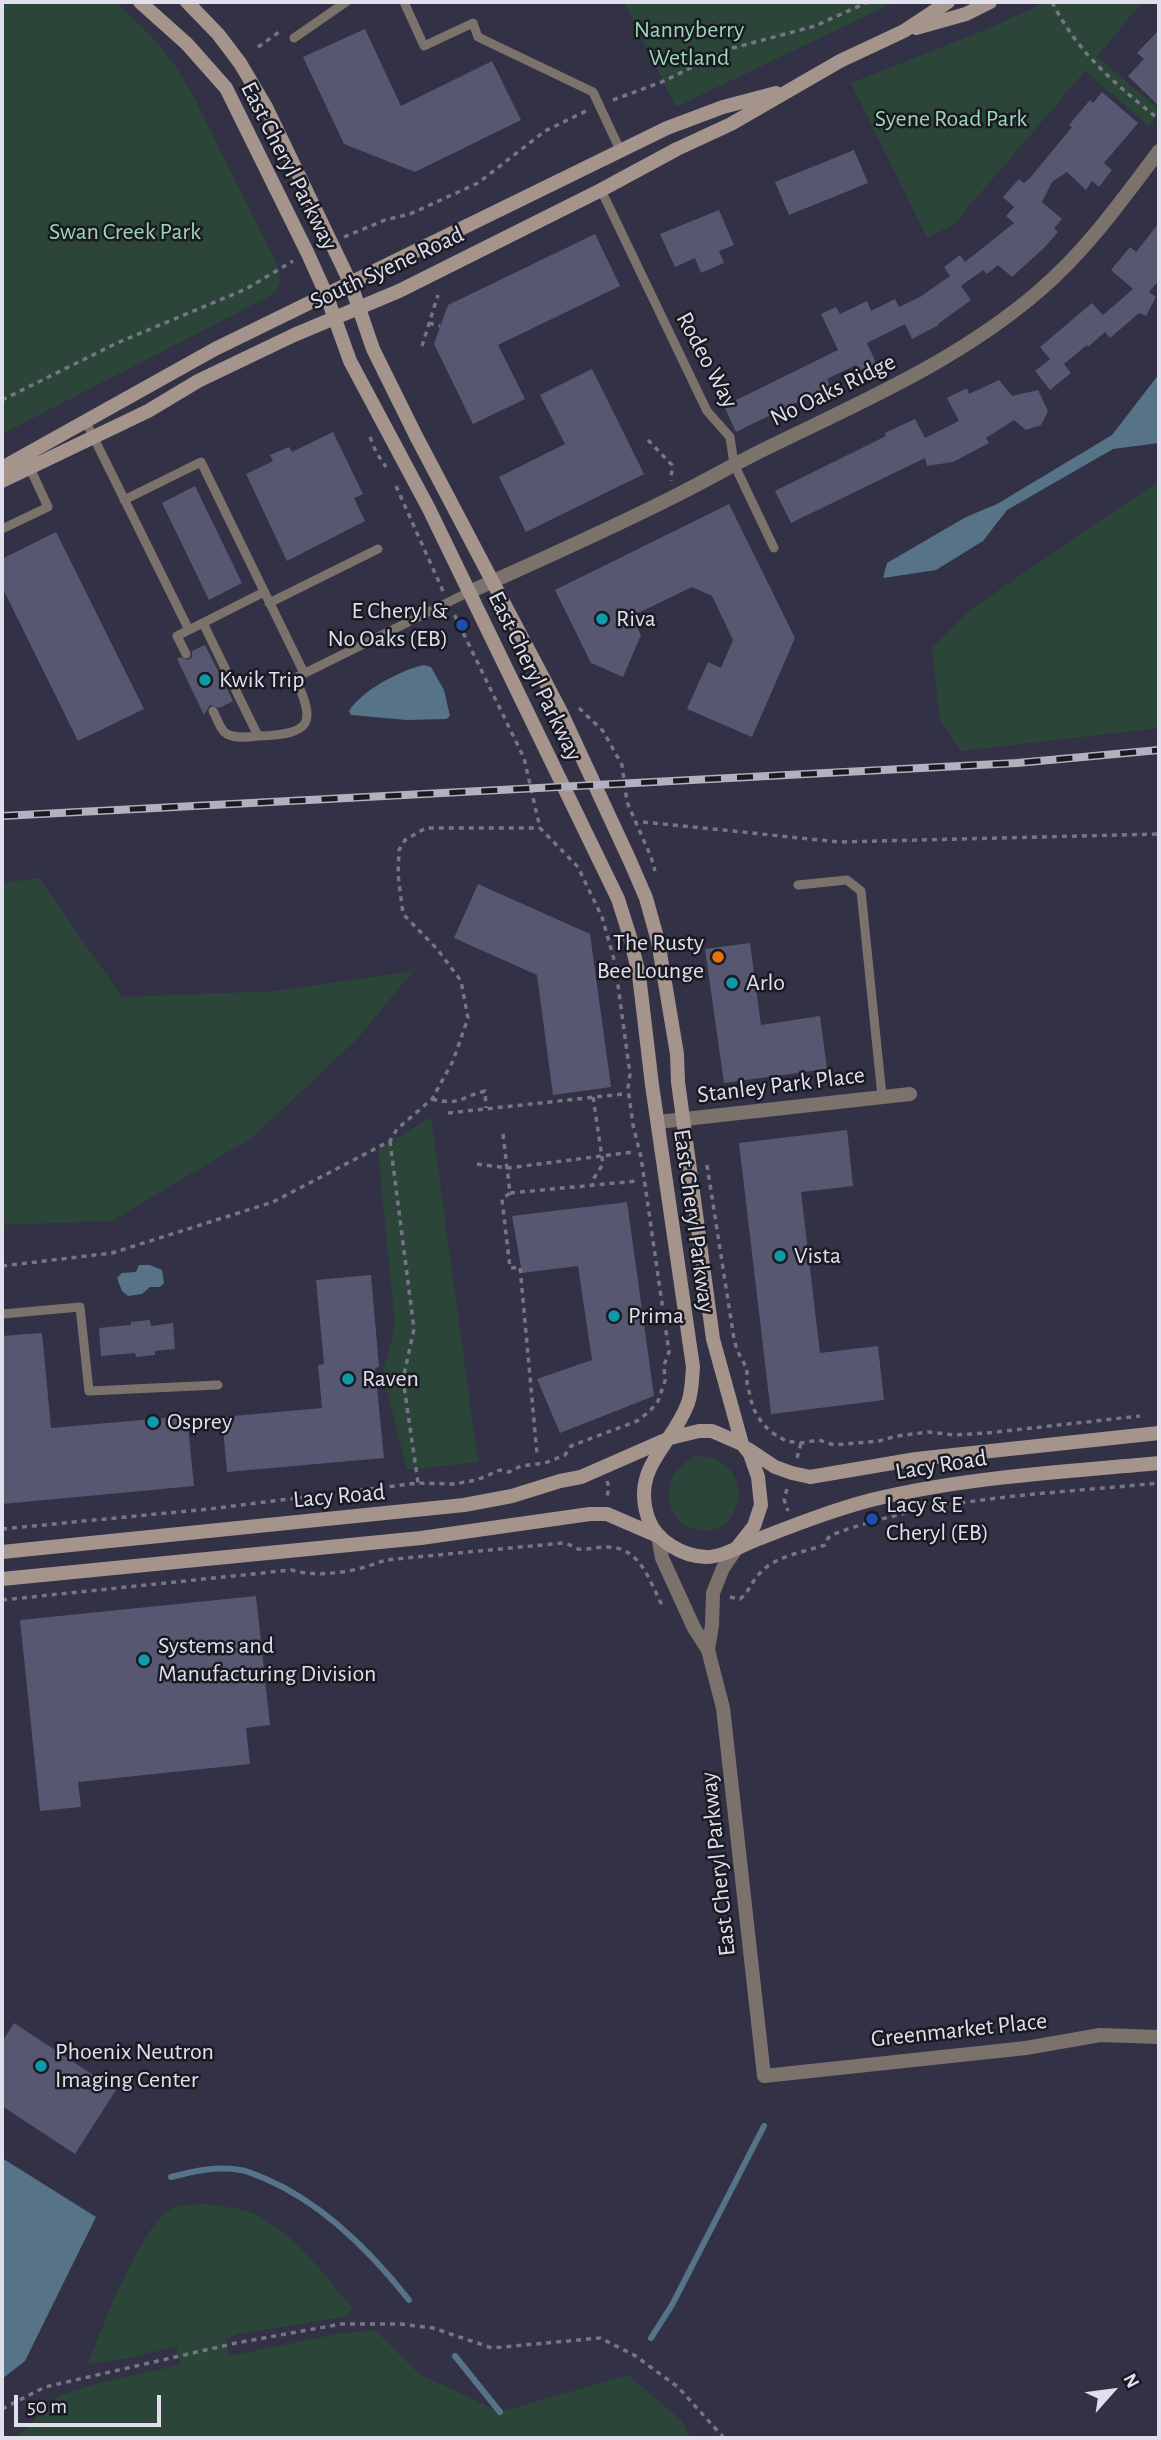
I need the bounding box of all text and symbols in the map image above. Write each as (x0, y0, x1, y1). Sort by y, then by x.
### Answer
park label: Nannyberry Wetland (634, 16, 744, 72)
street label: East Cheryl Parkway (234, 77, 344, 255)
park label: Syene Road Park (875, 105, 1027, 133)
park label: Swan Creek Park (49, 218, 201, 246)
street label: South Syene Road (306, 220, 468, 316)
street label: Rodeo Way (670, 307, 744, 413)
street label: No Oaks Ridge (766, 347, 900, 433)
street label: East Cheryl Parkway (481, 586, 589, 766)
place label: E Cheryl & No Oaks (EB) (328, 597, 448, 653)
place label: Riva (616, 605, 656, 633)
marker: Riva (594, 611, 610, 627)
marker: E Cheryl & No Oaks (EB) (454, 617, 470, 633)
place label: Kwik Trip (219, 666, 304, 694)
marker: Kwik Trip (197, 672, 213, 688)
place label: The Rusty Bee Lounge (597, 929, 704, 985)
marker: The Rusty Bee Lounge (710, 949, 726, 965)
place label: Arlo (746, 969, 785, 997)
marker: Arlo (724, 975, 740, 991)
street label: Stanley Park Place (696, 1060, 866, 1110)
street label: East Cheryl Parkway (667, 1127, 721, 1315)
place label: Vista (794, 1242, 841, 1270)
marker: Vista (772, 1248, 788, 1264)
place label: Prima (628, 1302, 684, 1330)
marker: Prima (606, 1308, 622, 1324)
place label: Raven (362, 1365, 419, 1393)
marker: Raven (340, 1371, 356, 1387)
place label: Osprey (167, 1408, 232, 1436)
marker: Osprey (145, 1414, 161, 1430)
street label: Lacy Road (893, 1444, 989, 1486)
street label: Lacy Road (292, 1478, 386, 1514)
place label: Lacy & E Cheryl (EB) (886, 1491, 989, 1547)
marker: Lacy & E Cheryl (EB) (864, 1511, 880, 1527)
place label: Systems and Manufacturing Division (158, 1632, 376, 1688)
marker: Systems and Manufacturing Division (136, 1652, 152, 1668)
street label: East Cheryl Parkway (694, 1770, 742, 1958)
street label: Greenmarket Place (870, 2006, 1048, 2054)
place label: Phoenix Neutron Imaging Center (55, 2038, 214, 2094)
marker: Phoenix Neutron Imaging Center (33, 2058, 49, 2074)
north arrow (1077, 2356, 1147, 2426)
text: N (1119, 2371, 1142, 2391)
scale bar (18, 2380, 164, 2424)
text: 50 m (27, 2396, 67, 2417)

